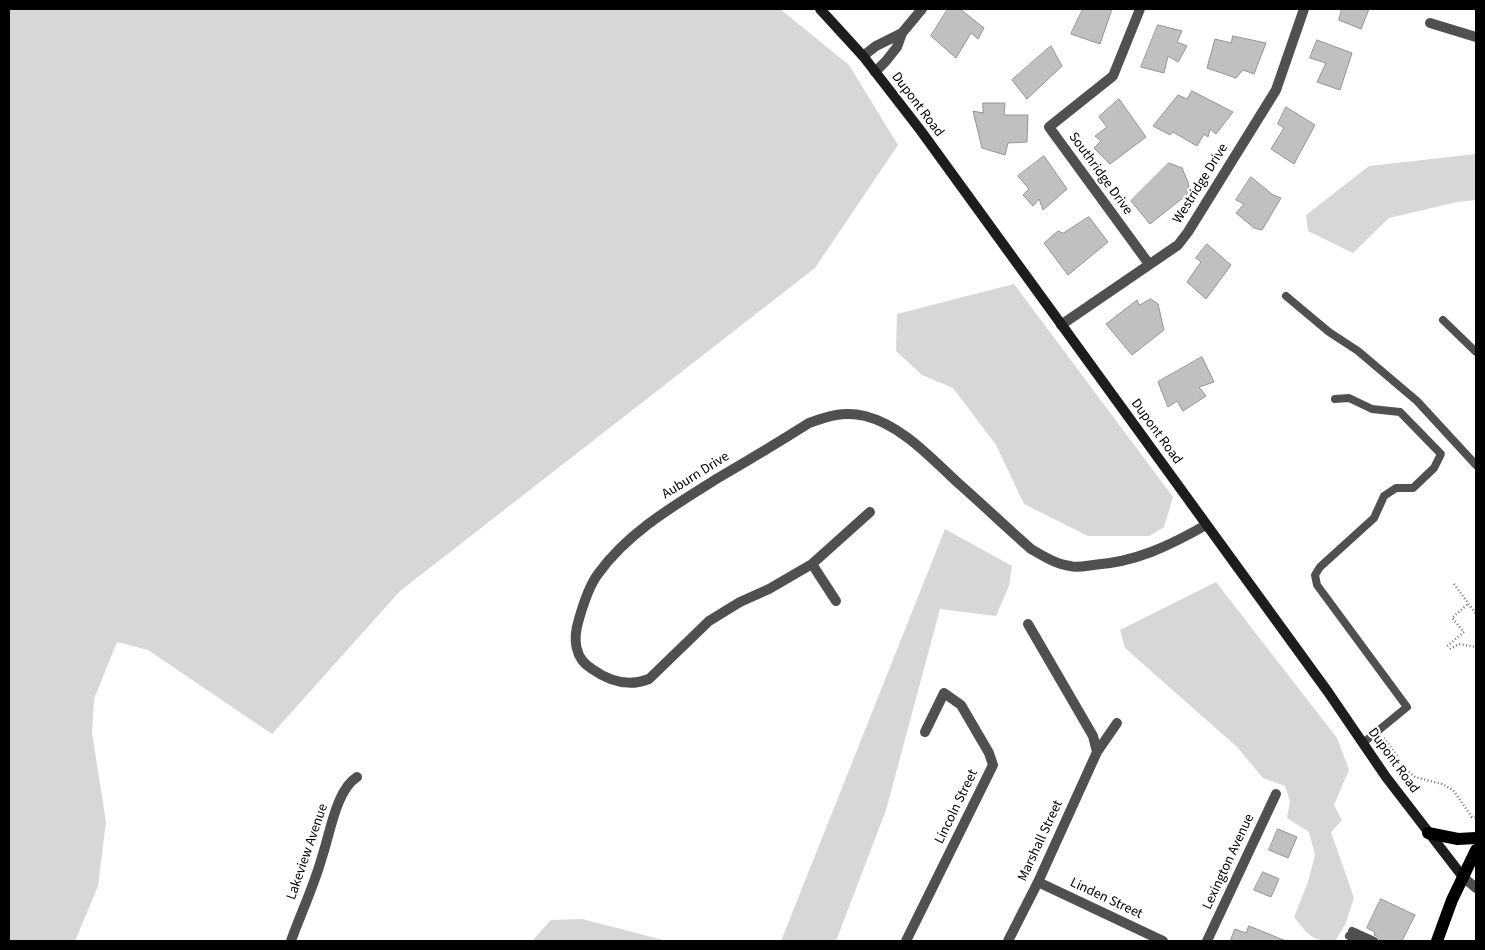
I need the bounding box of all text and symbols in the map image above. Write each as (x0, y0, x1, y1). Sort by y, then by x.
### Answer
street label: Dupont Road (887, 69, 947, 141)
street label: Southridge Drive (1064, 129, 1136, 219)
street label: Westridge Drive (1170, 141, 1232, 227)
street label: Dupont Road (1127, 396, 1185, 468)
street label: Auburn Drive (659, 449, 733, 503)
street label: Dupont Road (1364, 725, 1422, 797)
street label: Lincoln Street (932, 767, 982, 847)
street label: Marshall Street (1015, 798, 1067, 884)
street label: Lakeview Avenue (284, 802, 332, 902)
street label: Lexington Avenue (1199, 811, 1259, 913)
street label: Linden Street (1067, 875, 1145, 923)

